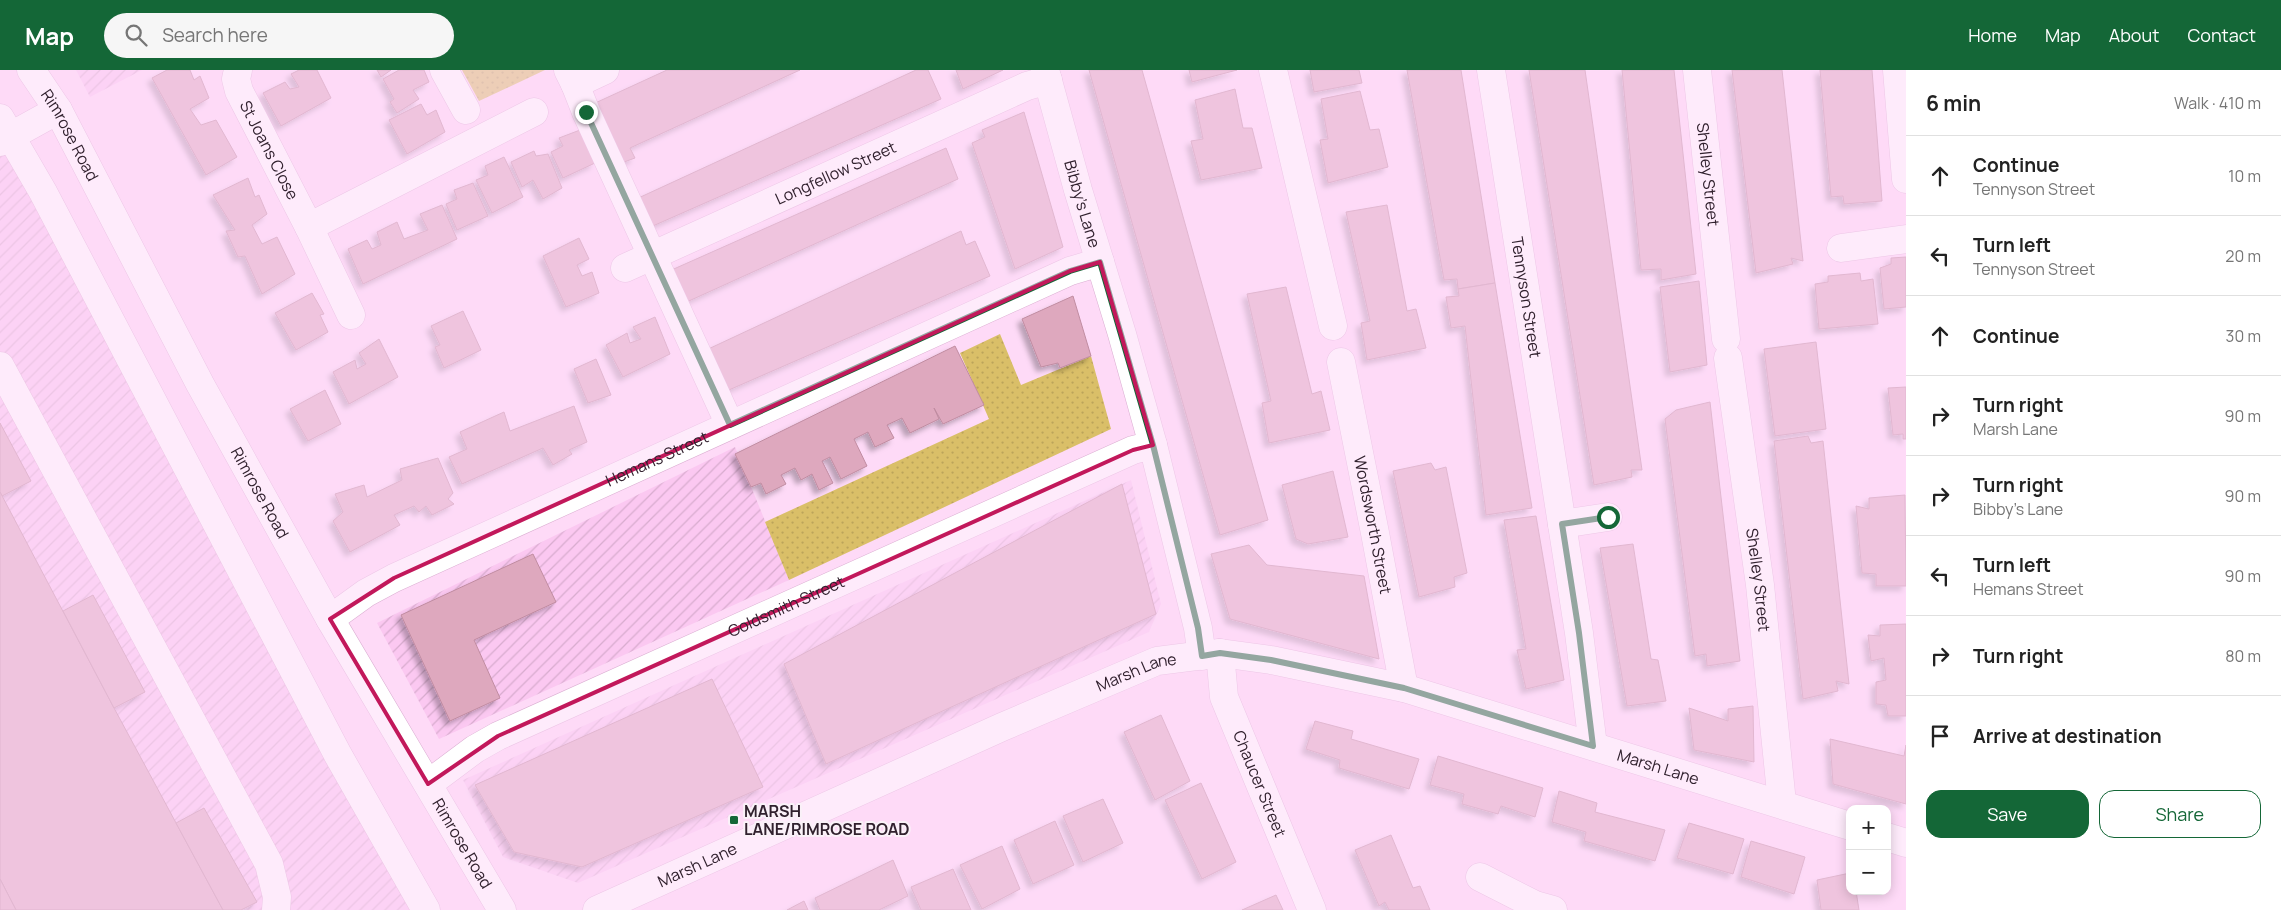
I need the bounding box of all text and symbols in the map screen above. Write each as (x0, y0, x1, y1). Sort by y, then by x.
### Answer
search box (104, 13, 454, 58)
text: Map (25, 19, 74, 52)
icon: search (122, 21, 150, 49)
text: Search here (162, 22, 268, 48)
text: Home (1968, 23, 2017, 47)
text: Map (2045, 23, 2081, 47)
text: About (2109, 23, 2159, 47)
text: Contact (2187, 23, 2256, 47)
street label: Rimrose Road (36, 85, 104, 185)
text: 6 min (1926, 89, 1981, 117)
text: Walk · 410 m (2174, 92, 2261, 114)
street label: St Joans Close (235, 97, 304, 203)
route end (575, 101, 598, 124)
street label: Shelley Street (1692, 121, 1725, 227)
street label: Longfellow Street (771, 136, 899, 210)
text: Continue (1973, 152, 2059, 178)
street label: Bibby's Lane (1059, 158, 1106, 250)
icon: ahead (1926, 162, 1954, 190)
text: 10 m (2228, 165, 2261, 187)
text: Tennyson Street (1973, 178, 2095, 200)
text: Turn left (1973, 232, 2051, 258)
street label: Tennyson Street (1506, 235, 1547, 359)
icon: left (1926, 242, 1954, 270)
text: 20 m (2225, 245, 2261, 267)
text: Tennyson Street (1973, 258, 2095, 280)
icon: ahead (1926, 322, 1954, 350)
text: Continue (1973, 323, 2059, 349)
text: 30 m (2226, 325, 2261, 347)
text: Turn right (1973, 392, 2063, 418)
icon: right (1926, 402, 1954, 430)
text: 90 m (2225, 405, 2261, 427)
text: Marsh Lane (1973, 418, 2058, 440)
street label: Hemans Street (602, 426, 712, 491)
street label: Rimrose Road (226, 443, 294, 542)
street label: Wordsworth Street (1349, 454, 1397, 596)
text: Turn right (1973, 472, 2063, 498)
icon: right (1926, 482, 1954, 510)
text: 90 m (2225, 485, 2261, 507)
text: Bibby's Lane (1973, 498, 2063, 520)
route start (1597, 506, 1620, 529)
street label: Shelley Street (1741, 527, 1776, 633)
text: Turn left (1973, 552, 2051, 578)
icon: left (1926, 562, 1954, 590)
text: 90 m (2225, 565, 2261, 587)
street label: Goldsmith Street (724, 570, 848, 642)
text: Hemans Street (1973, 578, 2084, 600)
icon: right (1926, 642, 1954, 670)
text: Turn right (1973, 643, 2063, 669)
text: 80 m (2225, 645, 2261, 667)
street label: Marsh Lane (1093, 648, 1178, 697)
icon: arrive (1926, 722, 1954, 750)
text: Arrive at destination (1973, 723, 2162, 749)
street label: Chaucer Street (1228, 727, 1292, 840)
street label: Marsh Lane (1615, 744, 1702, 790)
button: Save (1926, 790, 2089, 838)
button: Share (2099, 790, 2261, 838)
street label: Rimrose Road (427, 794, 498, 893)
place label: MARSH LANE/RIMROSE ROAD (744, 800, 910, 840)
map controls (1846, 805, 1891, 895)
button: + (1846, 805, 1891, 850)
marker: MARSH LANE/RIMROSE ROAD (728, 814, 740, 826)
street label: Marsh Lane (654, 837, 740, 892)
button: − (1846, 850, 1891, 895)

